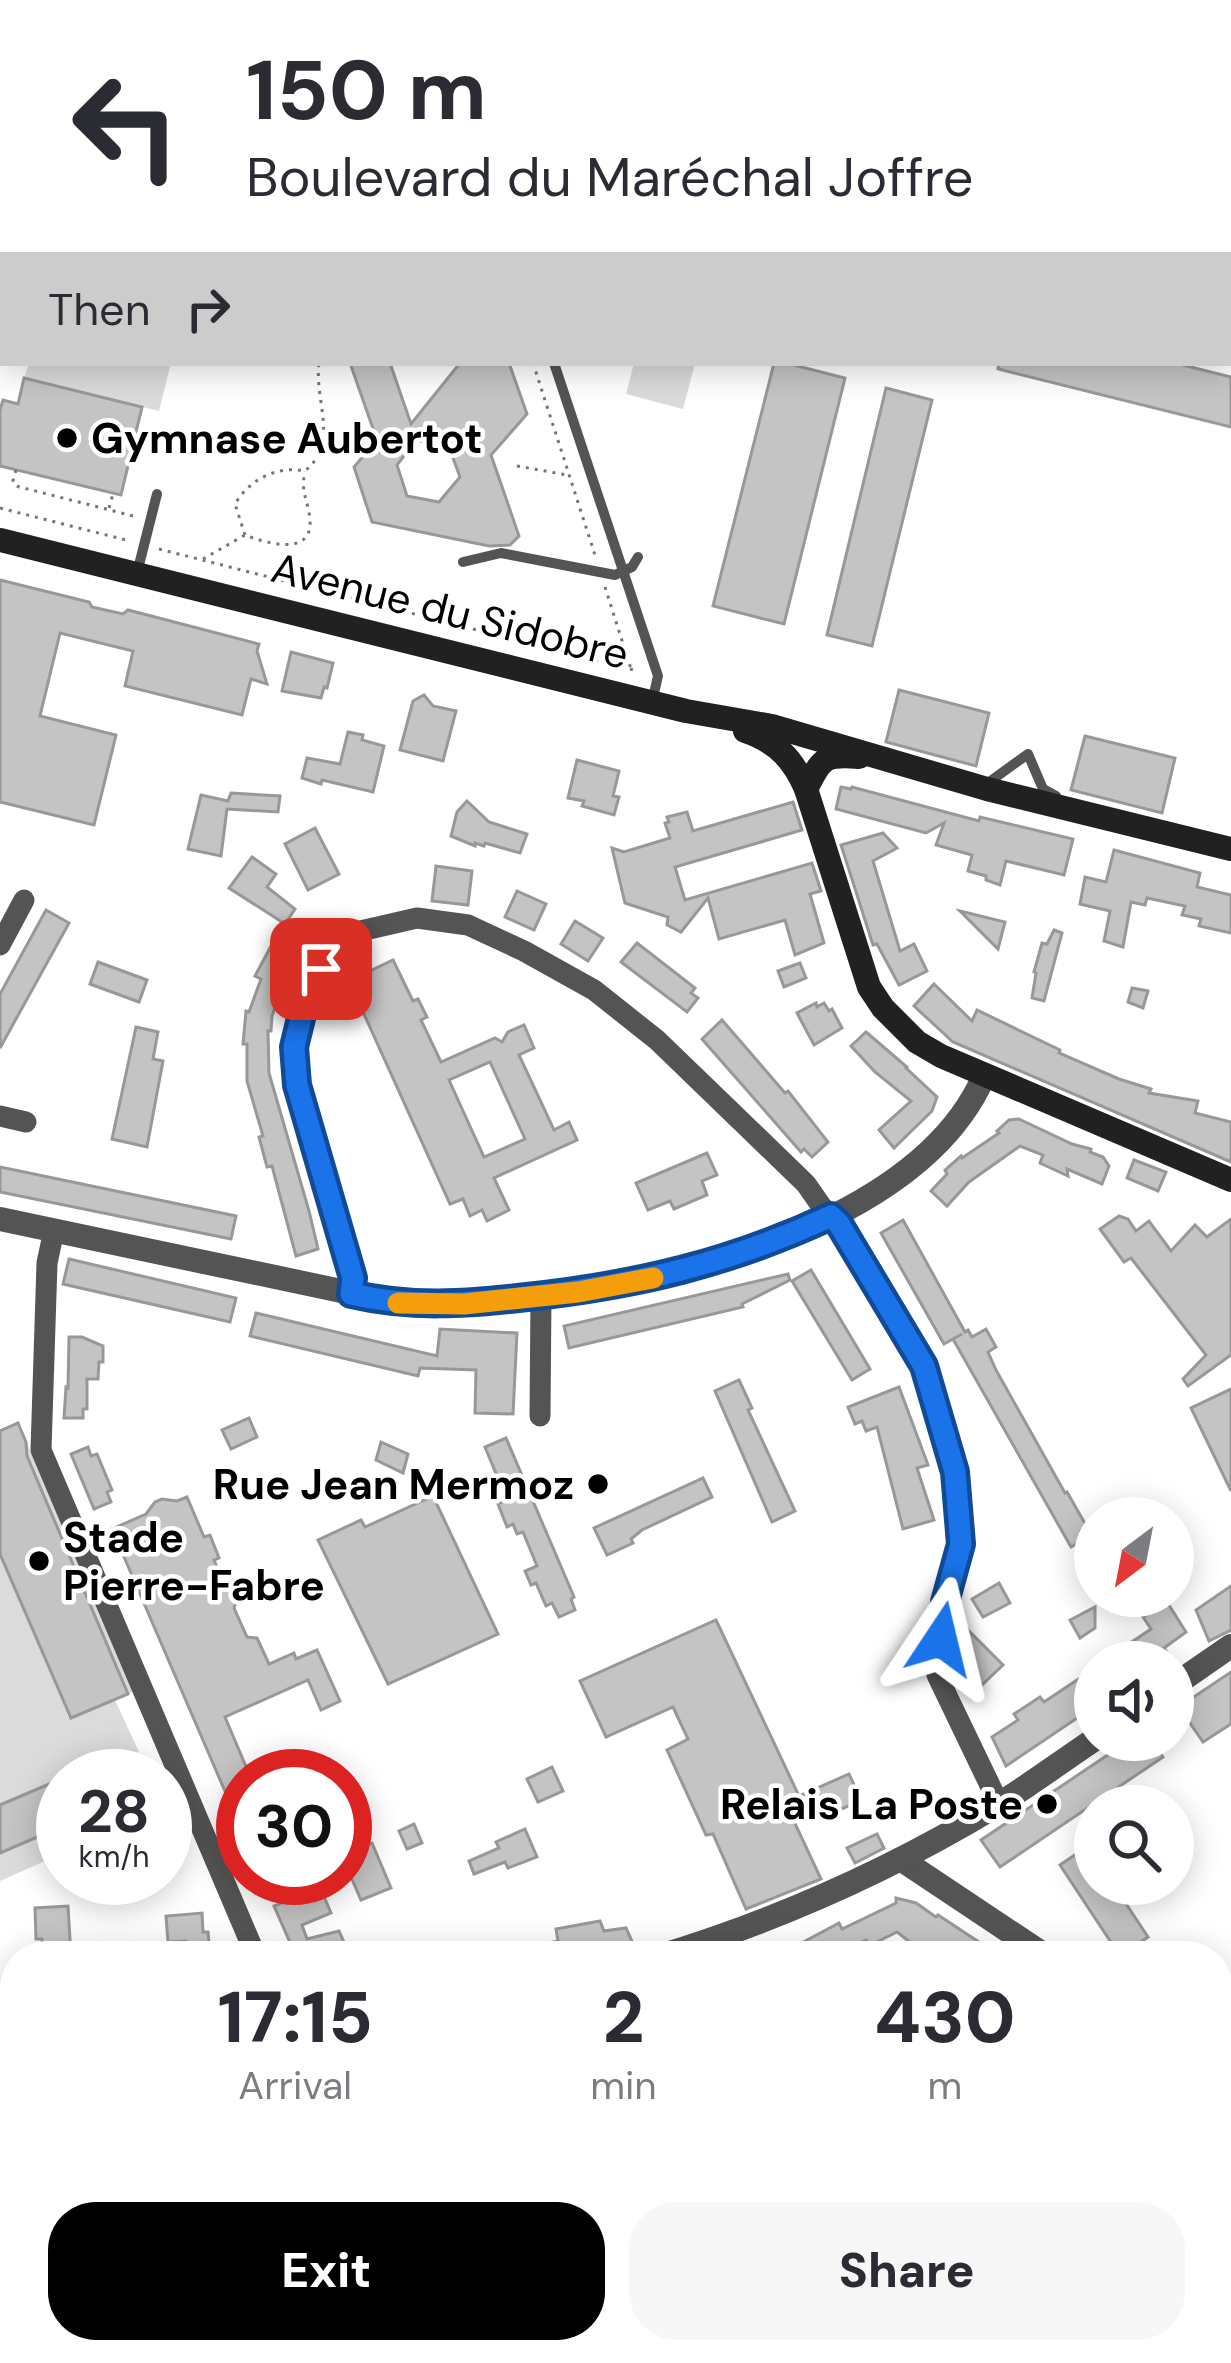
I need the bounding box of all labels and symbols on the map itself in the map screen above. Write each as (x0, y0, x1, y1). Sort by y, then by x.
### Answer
place label: Gymnase Aubertot (91, 411, 482, 466)
marker: Gymnase Aubertot (54, 425, 80, 451)
street label: Avenue du Sidobre (266, 540, 634, 682)
pin (270, 918, 372, 1020)
place label: Rue Jean Mermoz (213, 1457, 574, 1512)
marker: Rue Jean Mermoz (585, 1471, 611, 1497)
north arrow (1074, 1497, 1194, 1617)
place label: Stade Pierre-Fabre (63, 1510, 325, 1613)
marker: Stade Pierre-Fabre (26, 1548, 52, 1574)
position arrow (878, 1576, 1004, 1702)
speed limit sign: 30 (216, 1749, 372, 1905)
place label: Relais La Poste (720, 1777, 1023, 1832)
marker: Relais La Poste (1034, 1791, 1060, 1817)

